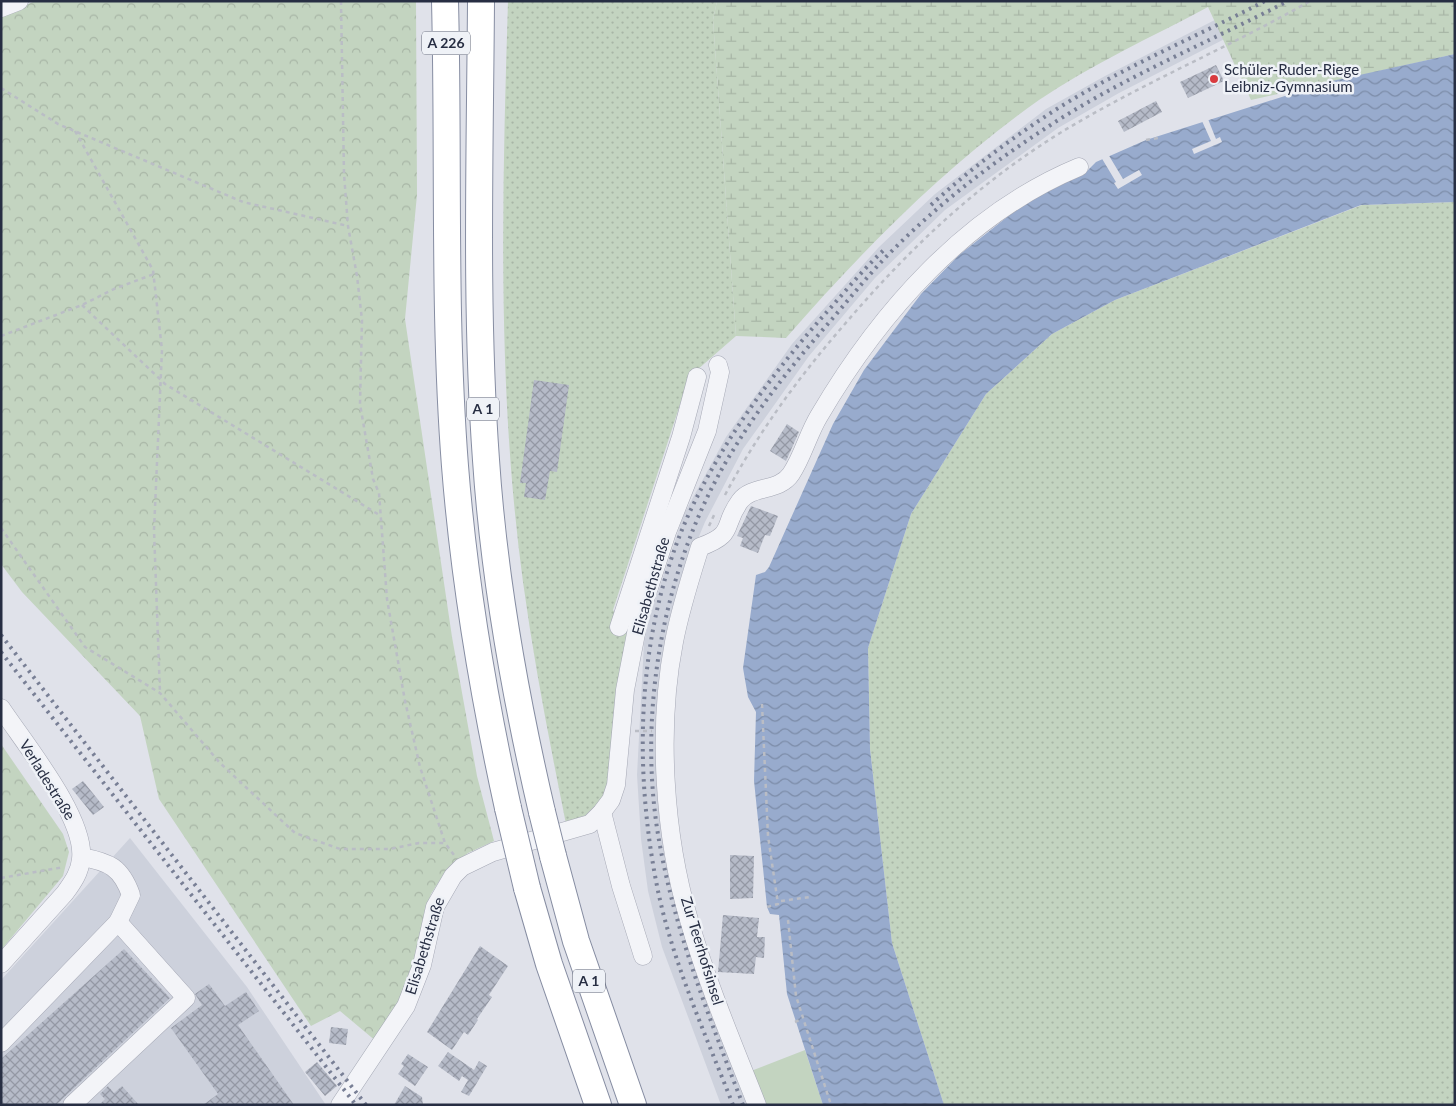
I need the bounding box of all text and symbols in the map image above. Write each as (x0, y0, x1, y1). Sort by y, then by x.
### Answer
road number: A 226 (422, 32, 470, 54)
place label: Schüler-Ruder-Riege Leibniz-Gymnasium (1224, 60, 1359, 95)
marker: Schüler-Ruder-Riege Leibniz-Gymnasium (1208, 73, 1220, 85)
road number: A 1 (467, 398, 499, 420)
street label: Elisabethstraße (627, 535, 673, 637)
street label: Verladestraße (16, 736, 80, 823)
street label: Zur Teerhofsinsel (678, 894, 728, 1007)
street label: Elisabethstraße (401, 895, 447, 997)
road number: A 1 (573, 969, 605, 992)

